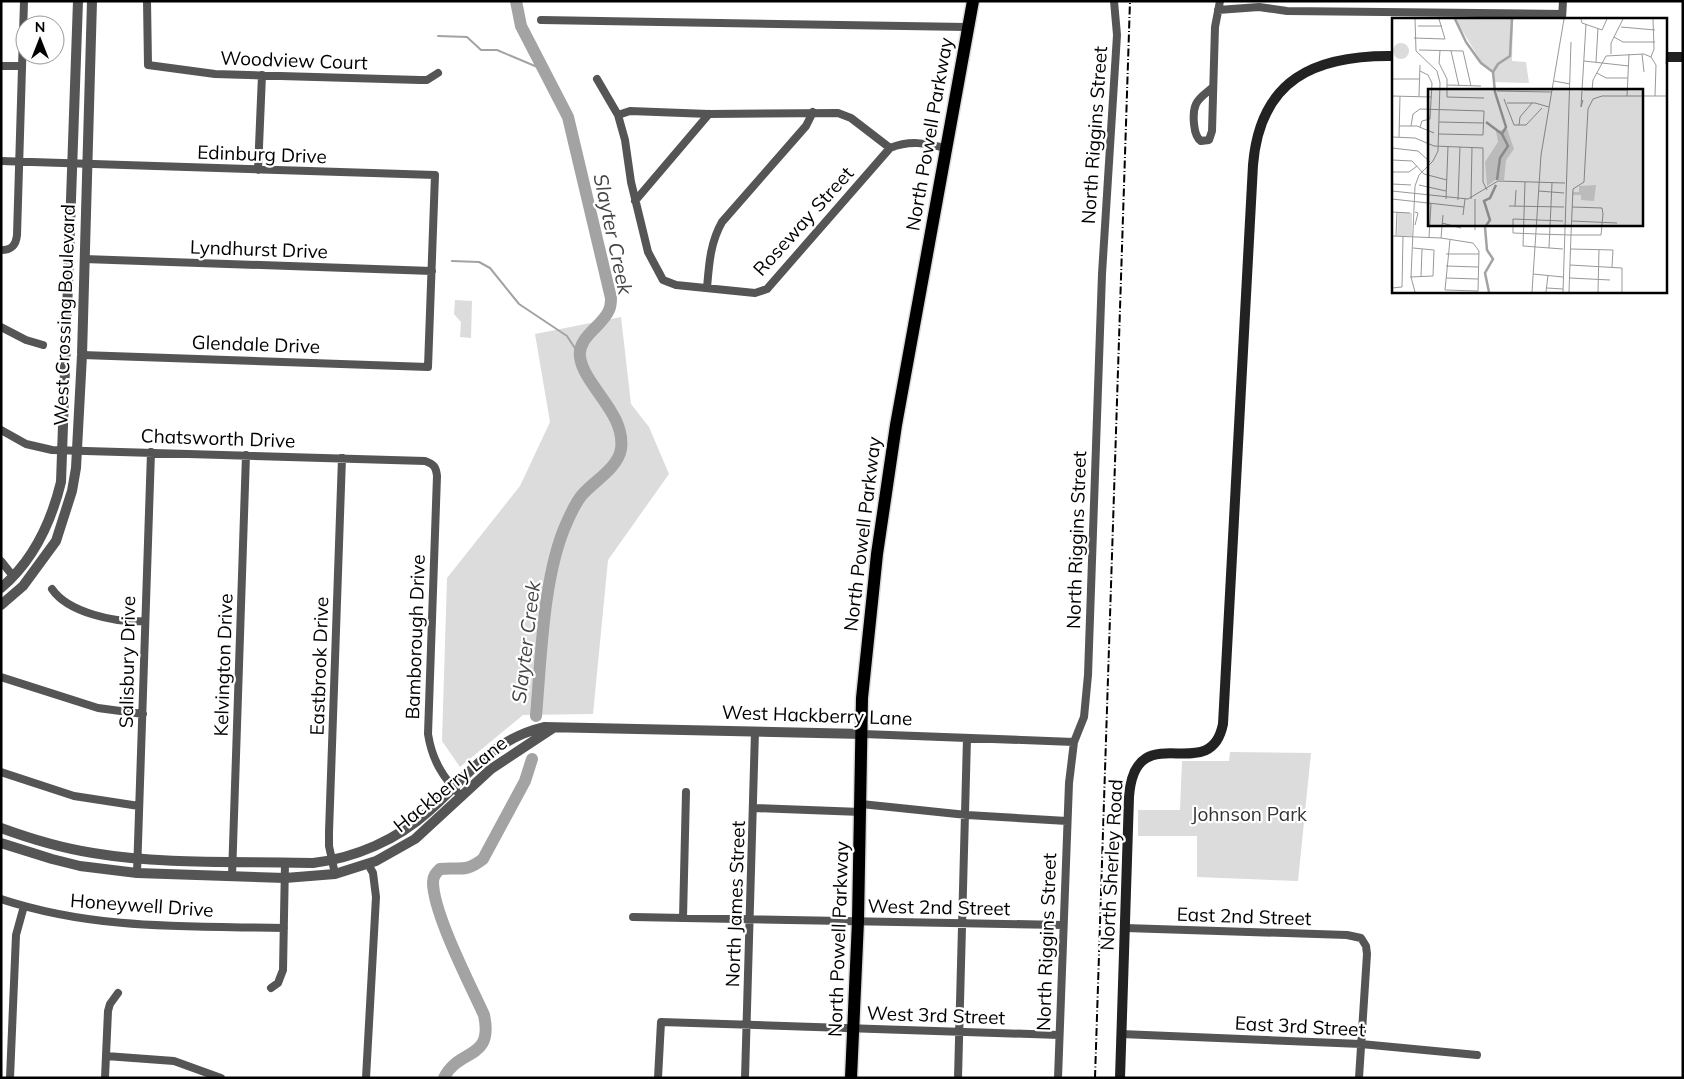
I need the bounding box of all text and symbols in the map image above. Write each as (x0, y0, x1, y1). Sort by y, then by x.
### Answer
north arrow (15, 15, 65, 65)
text: N (35, 18, 45, 36)
inset map (1392, 18, 1666, 292)
street label: North Powell Parkway (900, 35, 958, 233)
street label: Woodview Court (220, 45, 369, 75)
street label: North Riggins Street (1076, 45, 1112, 225)
street label: Edinburg Drive (197, 140, 327, 168)
street label: Roseway Street (748, 161, 859, 281)
water label: Slayter Creek (588, 171, 639, 297)
street label: West Crossing Boulevard (48, 204, 80, 426)
street label: Lyndhurst Drive (190, 235, 328, 263)
street label: Glendale Drive (191, 330, 321, 358)
street label: Chatsworth Drive (140, 423, 296, 453)
street label: North Powell Parkway (838, 435, 886, 633)
street label: North Riggins Street (1061, 450, 1091, 630)
street label: Bamborough Drive (400, 554, 430, 720)
water label: Slayter Creek (506, 579, 545, 705)
street label: Kelvington Drive (209, 593, 237, 737)
street label: Salisbury Drive (114, 596, 140, 728)
street label: Eastbrook Drive (305, 596, 333, 736)
street label: West Hackberry Lane (721, 700, 913, 730)
street label: Hackberry Lane (388, 731, 512, 837)
street label: North Sherley Road (1095, 779, 1127, 951)
park label: Johnson Park (1191, 802, 1307, 826)
street label: North James Street (720, 820, 750, 988)
street label: North Powell Parkway (823, 841, 853, 1037)
street label: North Riggins Street (1031, 852, 1061, 1032)
street label: Honeywell Drive (70, 888, 214, 922)
street label: West 2nd Street (867, 894, 1011, 920)
street label: East 2nd Street (1176, 902, 1312, 930)
street label: West 3rd Street (866, 1001, 1006, 1029)
street label: East 3rd Street (1234, 1011, 1366, 1041)

